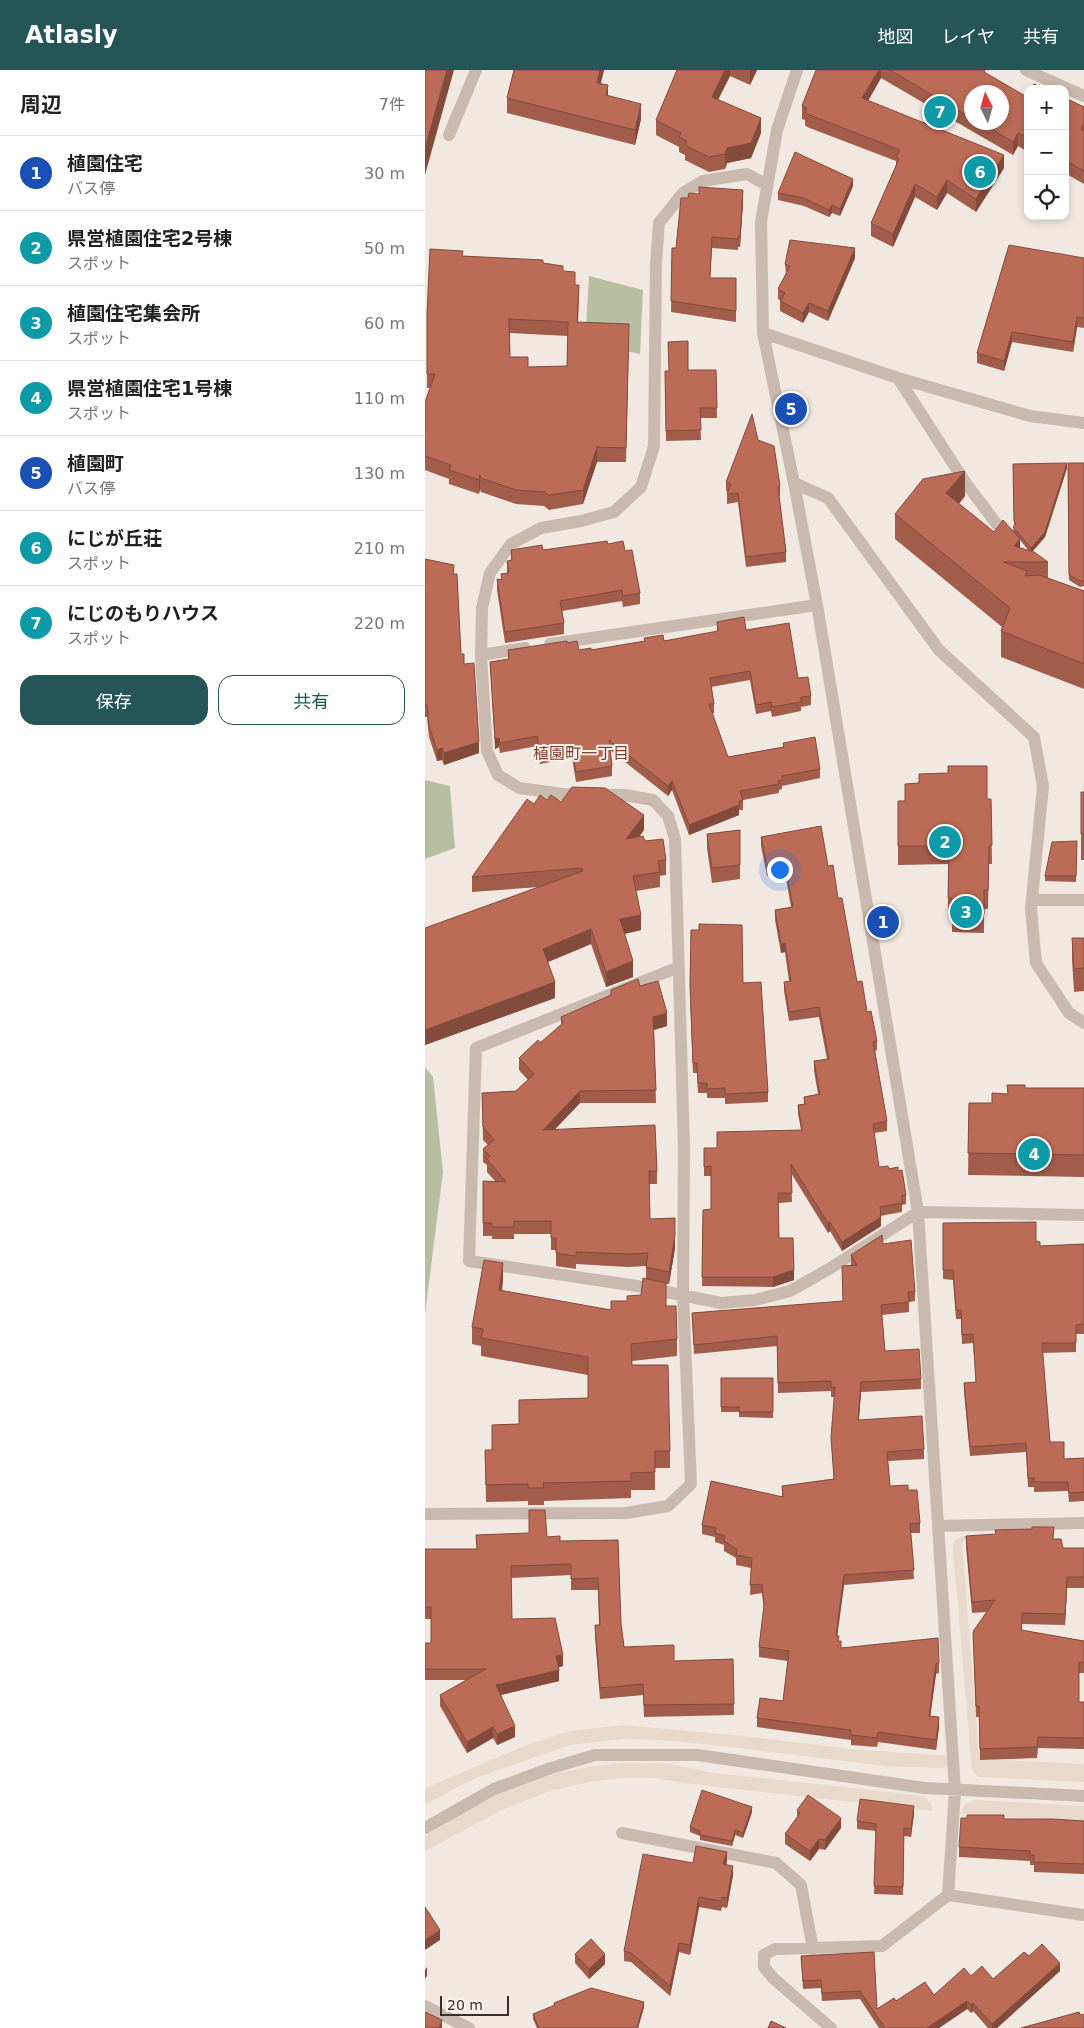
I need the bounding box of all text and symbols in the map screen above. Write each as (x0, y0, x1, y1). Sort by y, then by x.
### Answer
text: Atlasly (25, 21, 118, 49)
text: 地図 (878, 26, 914, 47)
text: レイヤ (942, 26, 995, 47)
text: 共有 (1023, 26, 1059, 47)
north arrow (964, 85, 1009, 130)
map controls (1024, 85, 1069, 220)
button: + (1024, 85, 1069, 130)
text: 周辺 (20, 93, 62, 117)
pin: 7 (924, 93, 956, 131)
text: 7件 (379, 95, 405, 114)
button: − (1024, 130, 1069, 175)
text: 植園住宅 (67, 152, 143, 174)
pin: 6 (964, 153, 996, 191)
text: 1 (30, 164, 42, 183)
text: 30 m (364, 164, 405, 183)
button: locate (1024, 175, 1069, 220)
text: バス停 (67, 179, 115, 198)
text: 県営植園住宅2号棟 (67, 227, 232, 249)
text: 2 (30, 239, 42, 258)
text: 50 m (364, 239, 405, 258)
text: スポット (67, 254, 131, 273)
text: 植園住宅集会所 (67, 302, 200, 324)
text: 3 (30, 314, 42, 333)
text: 60 m (364, 314, 405, 333)
text: スポット (67, 329, 131, 348)
text: 県営植園住宅1号棟 (67, 377, 232, 399)
text: 4 (30, 389, 42, 408)
text: 110 m (354, 389, 405, 408)
pin: 5 (775, 390, 807, 428)
text: スポット (67, 404, 131, 423)
text: 植園町 (67, 452, 124, 474)
text: 5 (30, 464, 42, 483)
text: 130 m (354, 464, 405, 483)
text: バス停 (67, 479, 115, 498)
text: にじが丘荘 (67, 527, 162, 549)
text: 6 (30, 539, 42, 558)
text: 210 m (354, 539, 405, 558)
text: スポット (67, 554, 131, 573)
text: にじのもりハウス (67, 602, 219, 624)
text: 7 (30, 614, 42, 633)
text: 220 m (354, 614, 405, 633)
text: スポット (67, 629, 131, 648)
button: 保存 (20, 675, 208, 725)
button: 共有 (218, 675, 405, 725)
district label: 植園町一丁目 (533, 744, 629, 763)
pin: 2 (929, 823, 961, 861)
your location (767, 857, 793, 883)
pin: 3 (950, 893, 982, 931)
pin: 1 (867, 903, 899, 941)
pin: 4 (1018, 1135, 1050, 1173)
scale bar (440, 1993, 509, 2016)
text: 20 m (447, 1997, 483, 2013)

